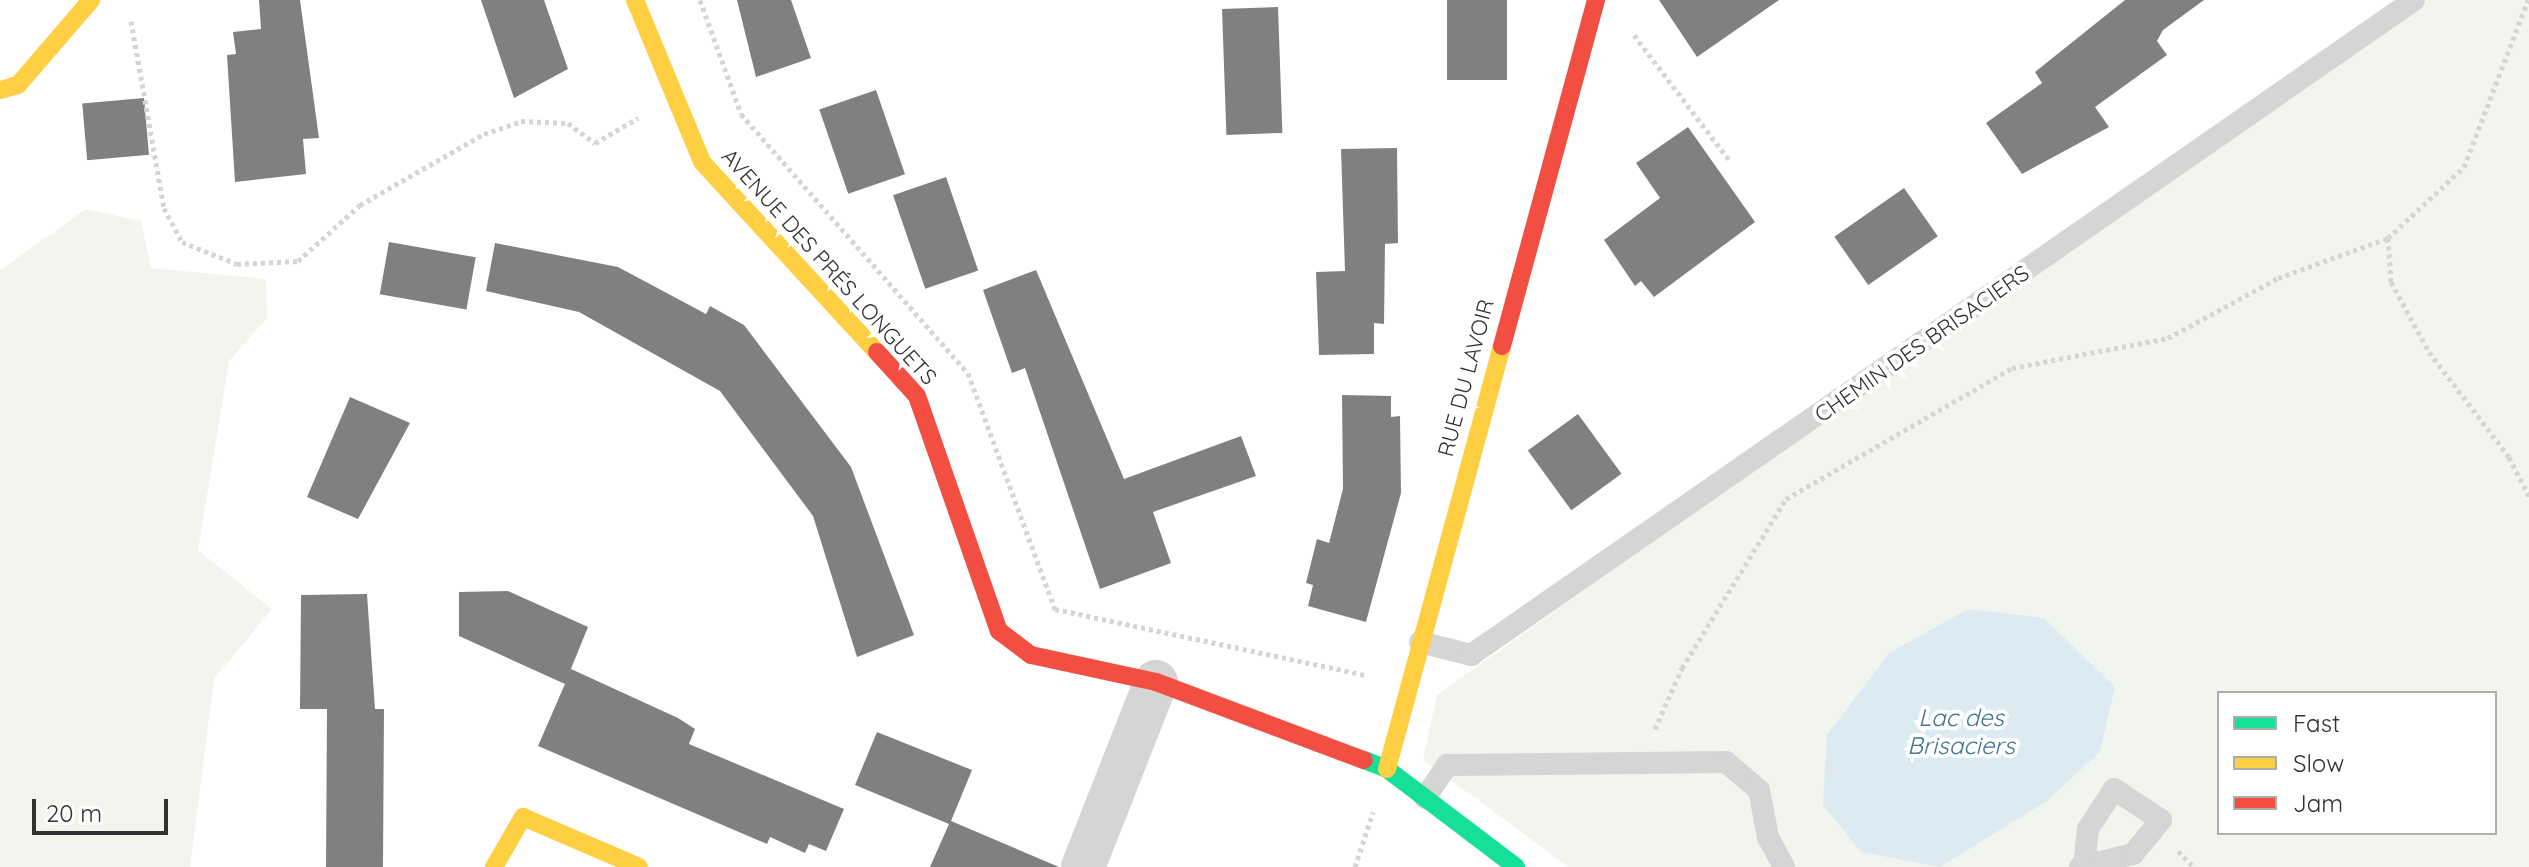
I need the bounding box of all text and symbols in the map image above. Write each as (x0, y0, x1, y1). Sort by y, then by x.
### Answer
street label: AVENUE DES PRÉS LONGUETS (716, 144, 942, 390)
street label: CHEMIN DES BRISACIERS (1810, 260, 2034, 428)
street label: RUE DU LAVOIR (1432, 296, 1500, 460)
legend (2217, 691, 2497, 835)
water label: Lac des Brisaciers (1907, 704, 2015, 760)
text: Fast (2293, 708, 2340, 738)
text: Slow (2293, 748, 2344, 778)
scale bar (36, 783, 172, 833)
text: Jam (2293, 788, 2343, 818)
text: 20 m (46, 798, 102, 828)

